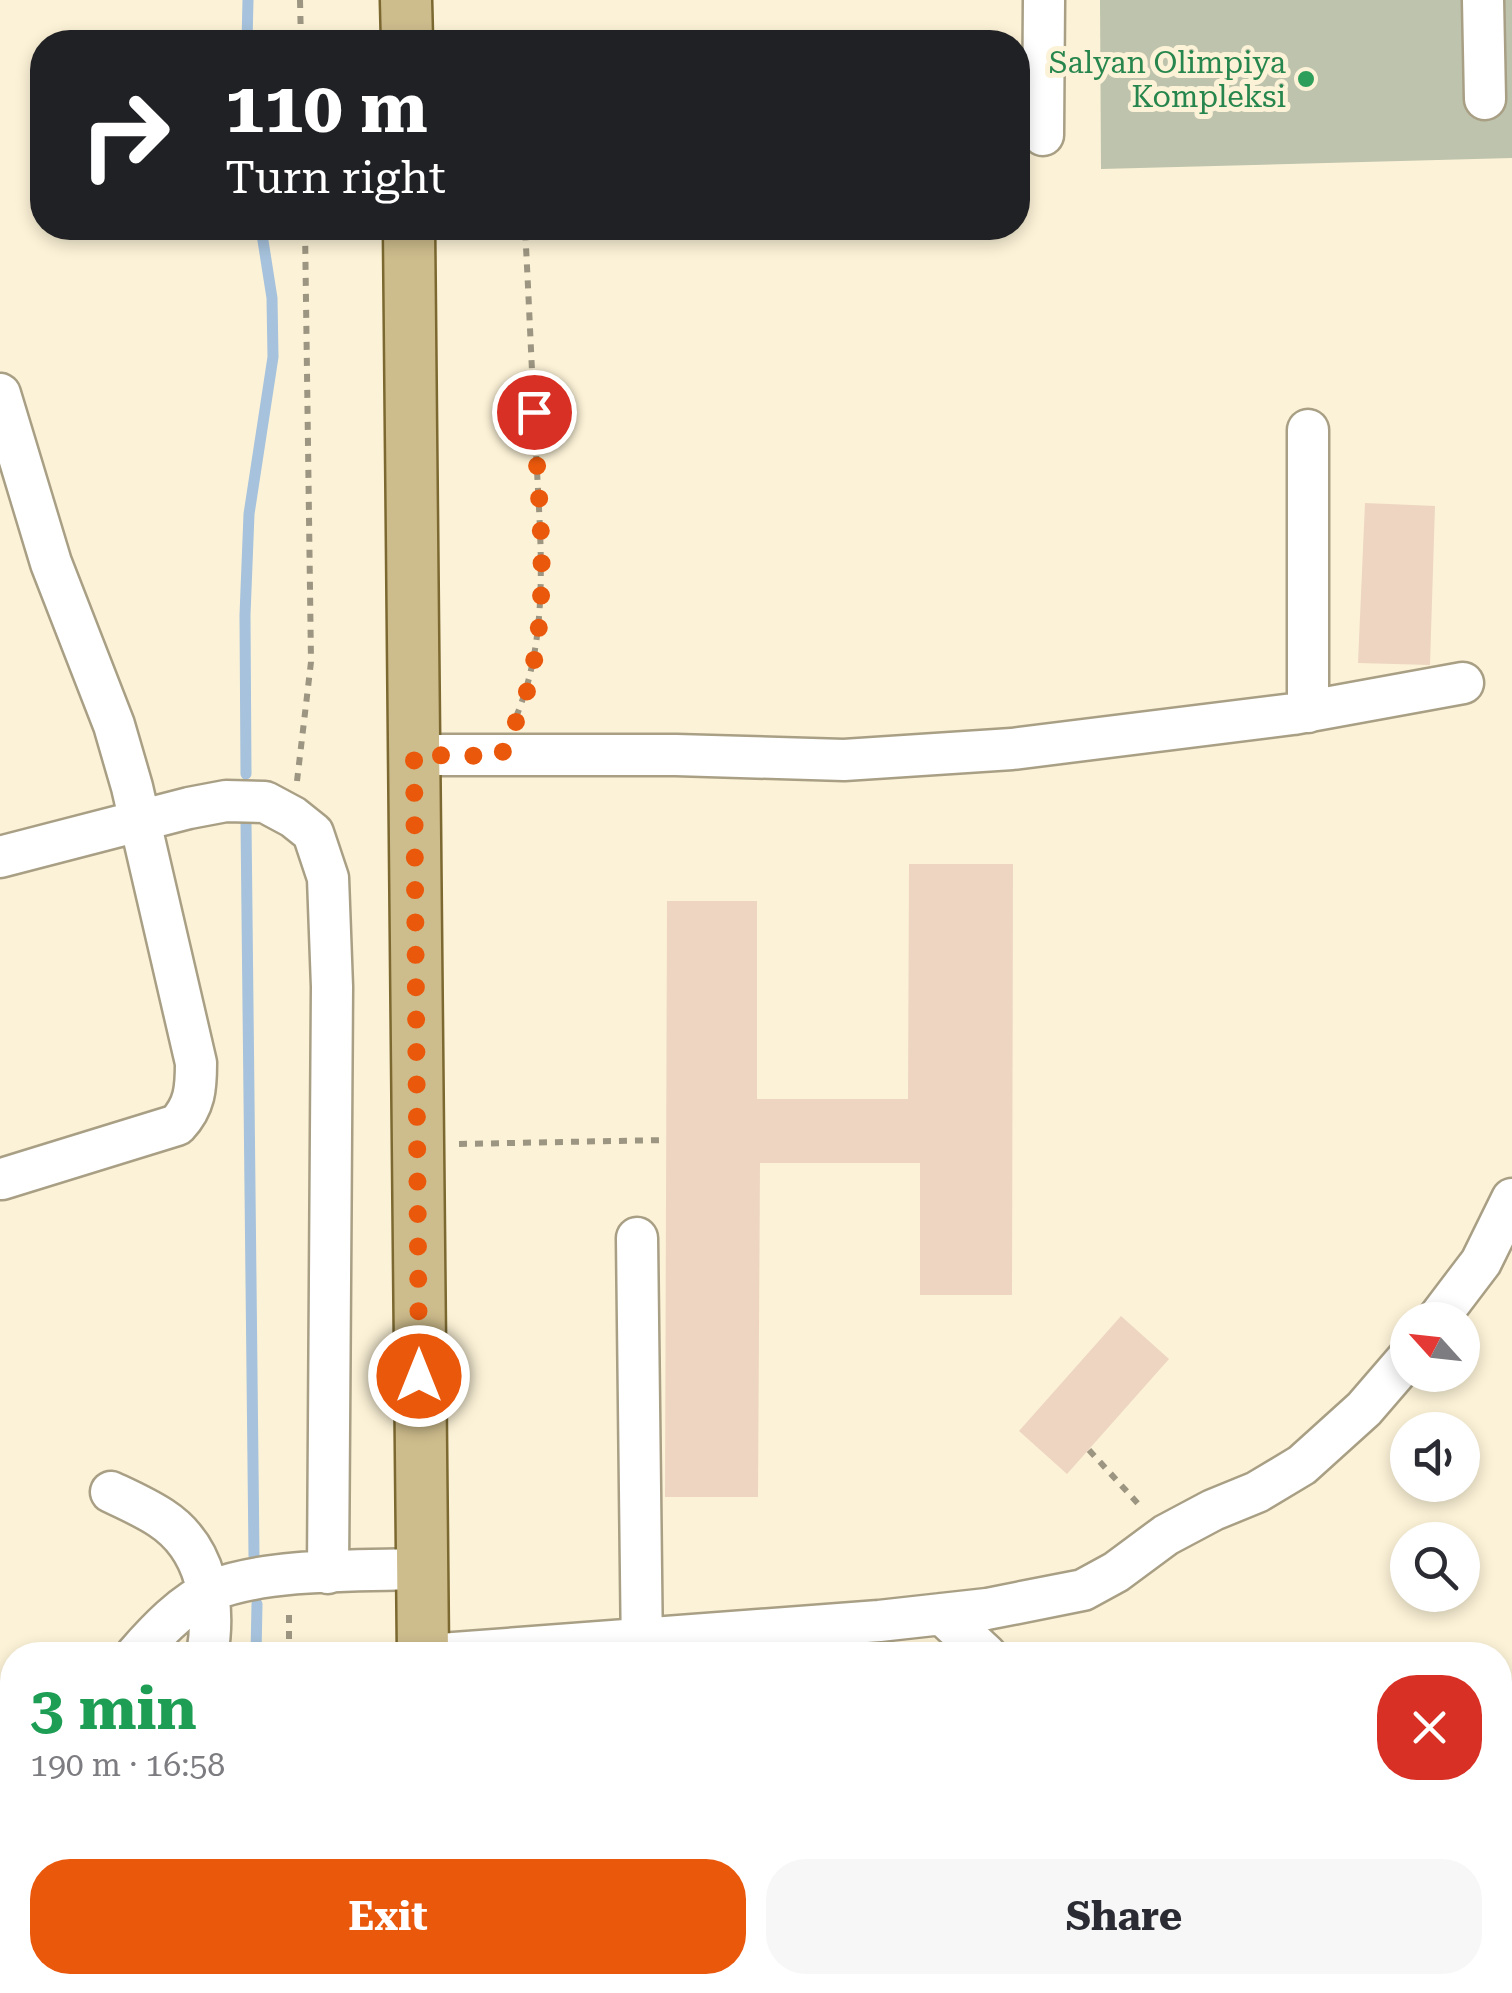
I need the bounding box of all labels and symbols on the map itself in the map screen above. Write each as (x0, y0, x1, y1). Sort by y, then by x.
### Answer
place label: Salyan Olimpiya Kompleksi (1049, 45, 1286, 114)
marker: Salyan Olimpiya Kompleksi (1295, 68, 1317, 90)
pin (492, 370, 577, 455)
north arrow (1390, 1302, 1480, 1392)
position arrow (367, 1324, 471, 1428)

